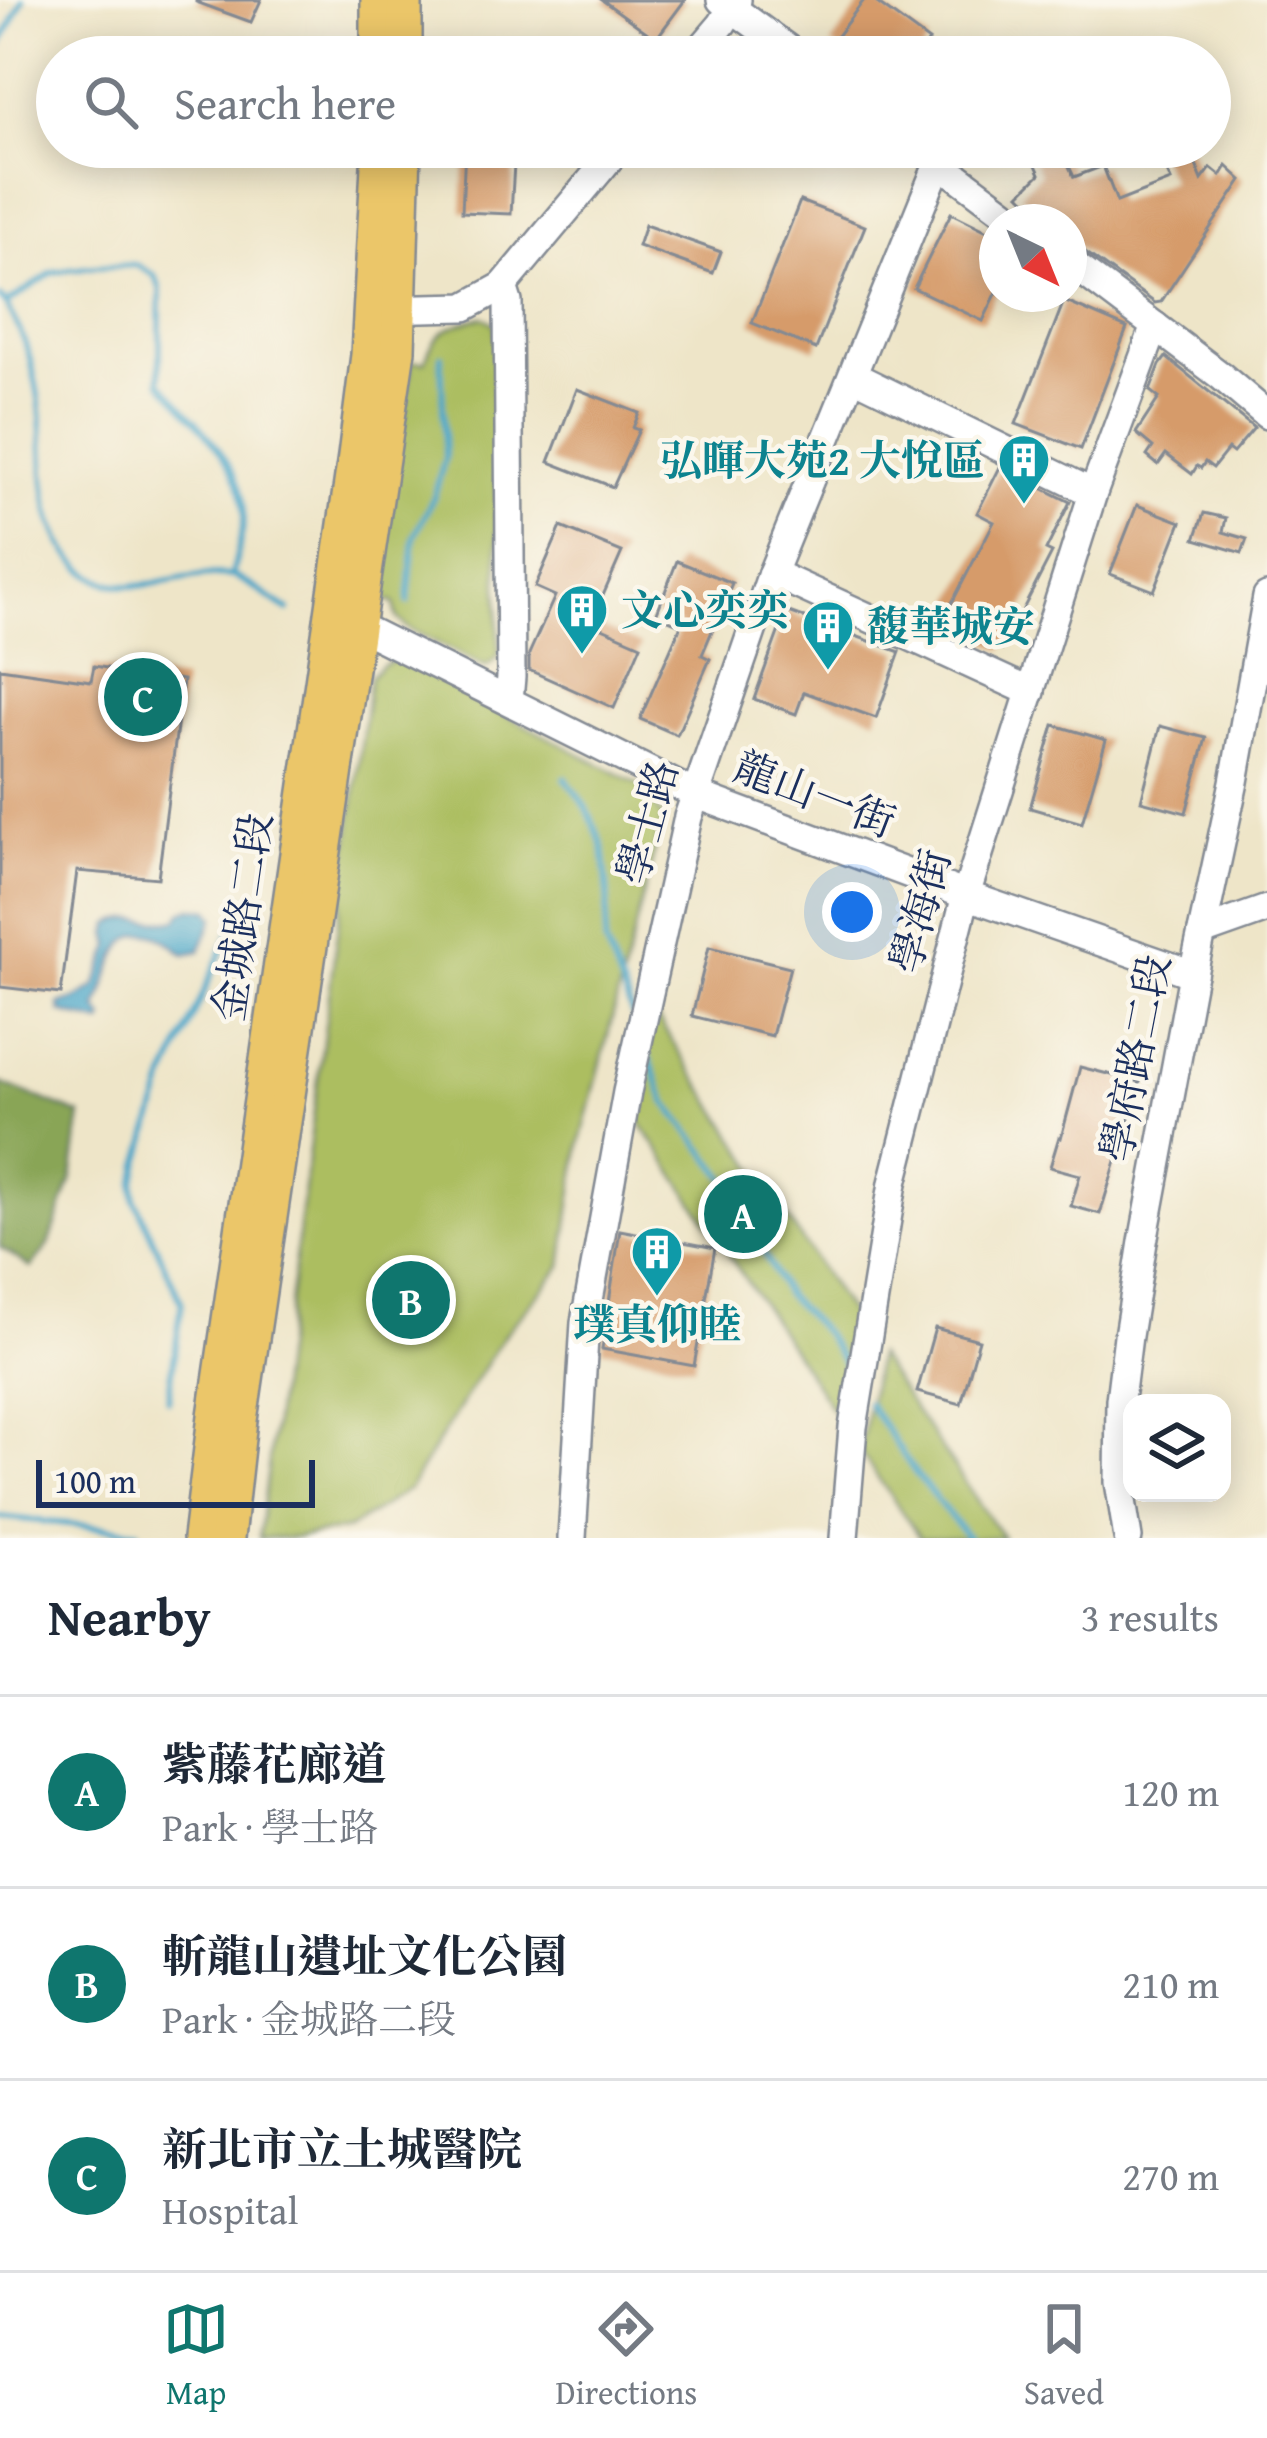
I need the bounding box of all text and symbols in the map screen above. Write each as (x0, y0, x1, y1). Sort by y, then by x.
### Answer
search box (36, 36, 1231, 168)
icon: search (78, 69, 144, 135)
text: Search here (174, 70, 396, 135)
north arrow (979, 204, 1087, 312)
place label: 弘暉大苑2 大悅區 (660, 429, 985, 490)
building icon: 弘暉大苑2 大悅區 (996, 432, 1052, 506)
place label: 文心奕奕 (621, 579, 789, 640)
building icon: 文心奕奕 (554, 582, 610, 656)
place label: 馥華城安 (867, 595, 1035, 656)
building icon: 馥華城安 (800, 598, 856, 672)
pin: C (104, 652, 182, 742)
street label: 龍山一街 (726, 735, 905, 852)
street label: 學士路 (601, 753, 692, 891)
street label: 金城路二段 (197, 809, 286, 1025)
street label: 學海街 (874, 842, 965, 980)
your location (822, 882, 882, 942)
street label: 學府路二段 (1085, 949, 1184, 1167)
pin: A (704, 1169, 782, 1259)
building icon: 璞真仰睦 (629, 1224, 685, 1298)
pin: B (372, 1255, 450, 1345)
place label: 璞真仰睦 (573, 1293, 741, 1354)
map controls (1123, 1394, 1231, 1502)
button: layers (1123, 1394, 1231, 1502)
scale bar (36, 1454, 315, 1507)
text: 100 m (54, 1457, 136, 1505)
text: Nearby (48, 1579, 211, 1654)
text: 3 results (1081, 1588, 1219, 1645)
text: 紫藤花廊道 (162, 1731, 387, 1796)
text: A (75, 1763, 99, 1820)
text: 120 m (1122, 1763, 1219, 1820)
text: Park · 學士路 (162, 1798, 378, 1855)
text: 斬龍山遺址文化公園 (162, 1923, 567, 1988)
text: B (75, 1955, 99, 2012)
text: 210 m (1122, 1955, 1219, 2012)
text: Park · 金城路二段 (162, 1990, 456, 2047)
text: 新北市立土城醫院 (162, 2116, 522, 2181)
text: C (76, 2147, 98, 2204)
text: 270 m (1122, 2147, 1219, 2204)
text: Hospital (162, 2181, 298, 2238)
tab: Map (163, 2296, 229, 2416)
tab: Directions (556, 2296, 697, 2416)
tab: Saved (1024, 2296, 1104, 2416)

